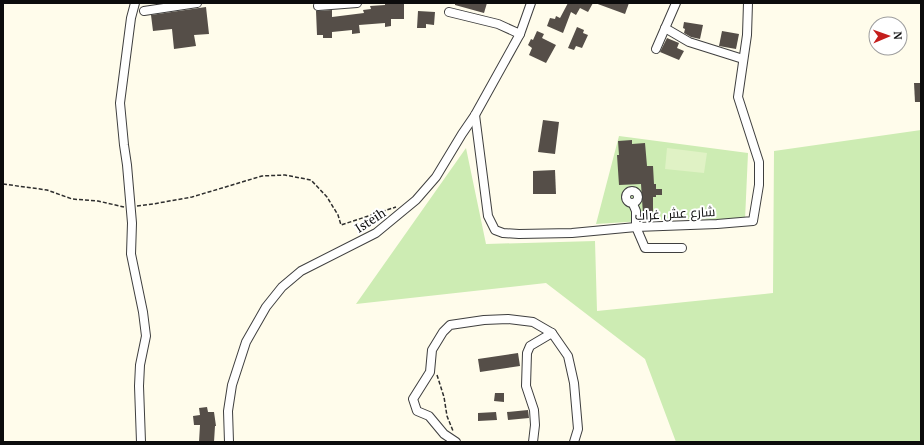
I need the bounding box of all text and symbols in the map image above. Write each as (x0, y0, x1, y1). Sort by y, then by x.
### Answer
north arrow (868, 16, 908, 56)
text: N (891, 31, 905, 41)
street label: شارع عش غراب (634, 202, 716, 224)
street label: Isteih (351, 203, 389, 237)

